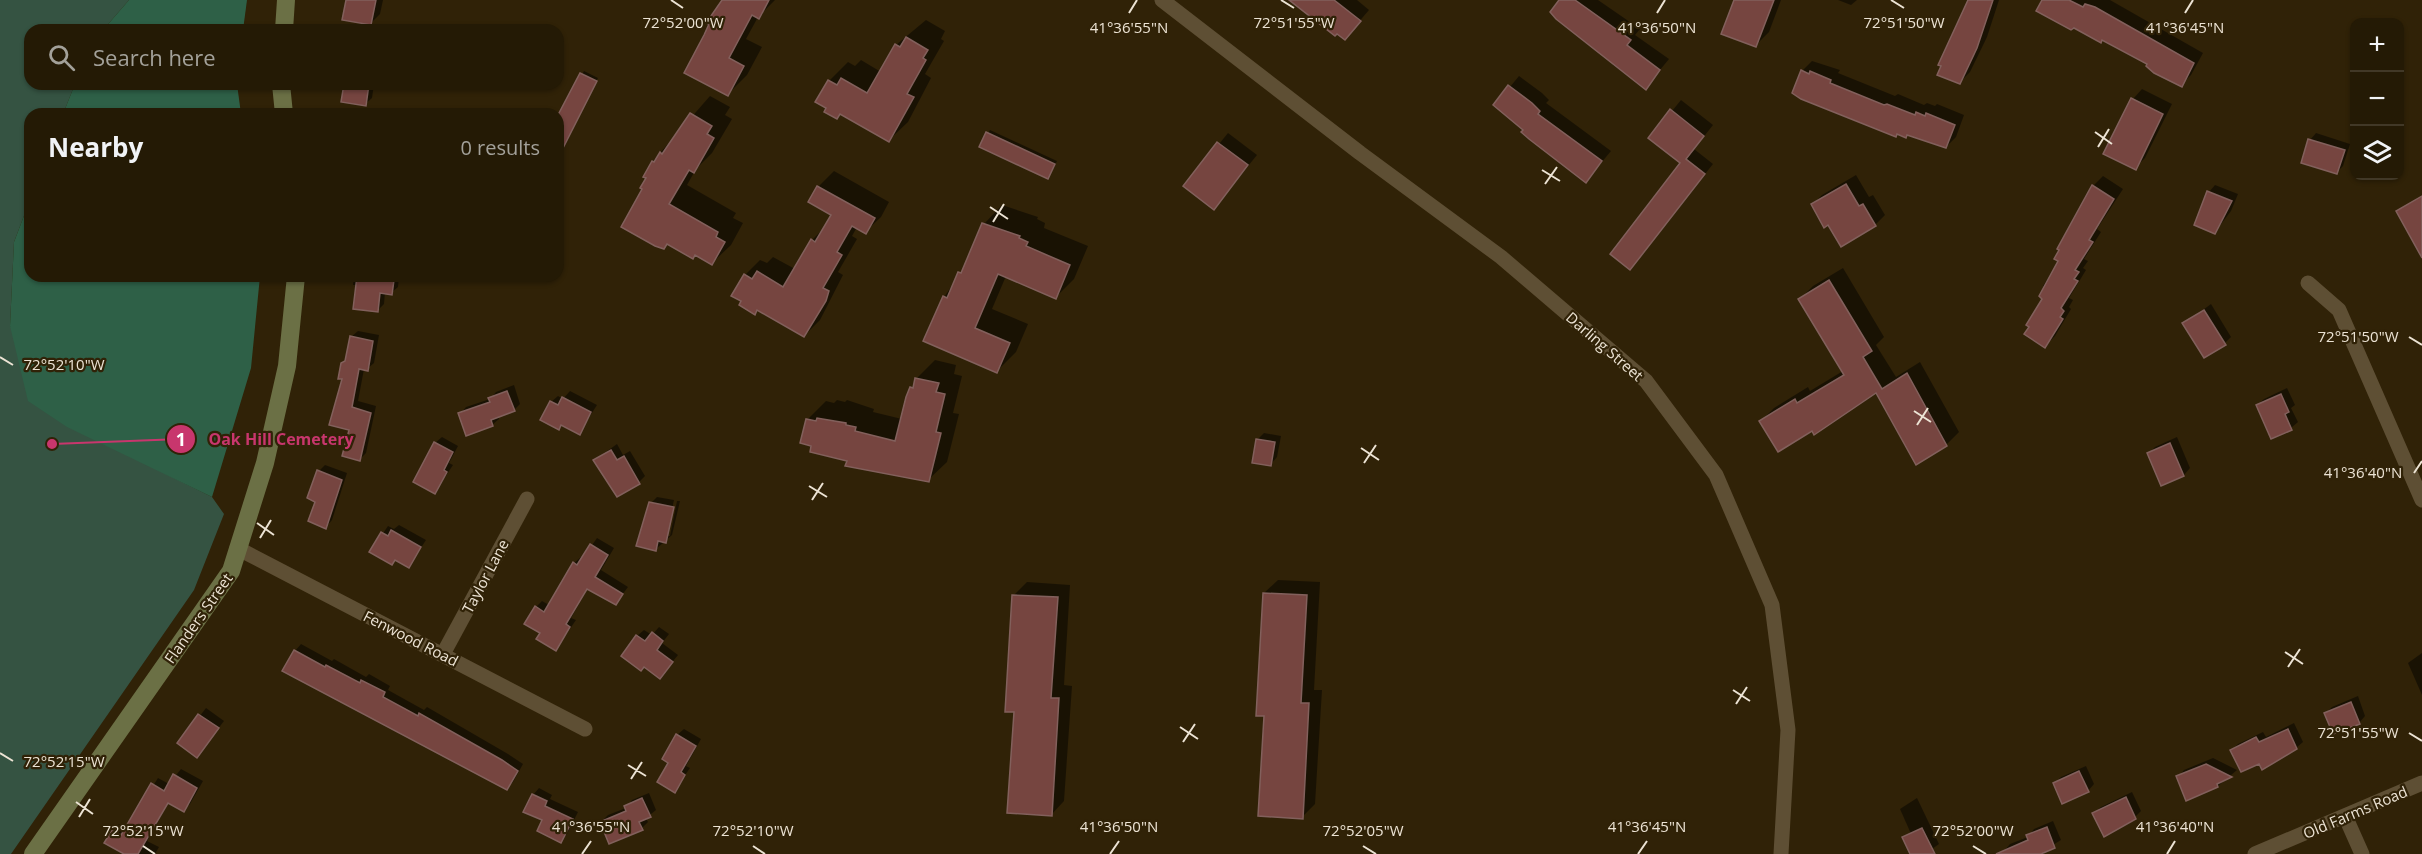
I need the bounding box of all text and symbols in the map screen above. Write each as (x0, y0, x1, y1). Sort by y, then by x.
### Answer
text: 72°52'00"W (643, 12, 724, 32)
text: 72°51'55"W (1254, 12, 1335, 32)
text: 72°51'50"W (1864, 12, 1945, 32)
text: 41°36'55"N (1090, 17, 1168, 37)
text: 41°36'50"N (1618, 17, 1696, 37)
text: 41°36'45"N (2146, 17, 2224, 37)
map controls (2350, 18, 2404, 180)
button: + (2350, 18, 2404, 72)
search box (24, 24, 564, 90)
icon: search (45, 41, 78, 74)
text: Search here (93, 42, 216, 72)
button: − (2350, 72, 2404, 126)
button: layers (2350, 126, 2404, 180)
text: Nearby (48, 129, 143, 165)
text: 0 results (460, 134, 540, 161)
street label: Darling Street (1562, 307, 1648, 385)
text: 72°51'50"W (2318, 326, 2399, 346)
text: 72°52'10"W (24, 354, 105, 374)
callout: Oak Hill Cemetery (166, 422, 365, 456)
text: 1 (176, 427, 186, 451)
text: Oak Hill Cemetery (208, 428, 354, 450)
text: 41°36'40"N (2324, 462, 2402, 482)
street label: Taylor Lane (457, 536, 513, 616)
street label: Flanders Street (159, 569, 237, 667)
street label: Fenwood Road (360, 606, 462, 670)
text: 72°51'55"W (2318, 722, 2399, 742)
text: 72°52'15"W (24, 751, 105, 771)
street label: Old Farms Road (2300, 781, 2410, 843)
text: 41°36'55"N (552, 816, 630, 836)
text: 41°36'50"N (1080, 816, 1158, 836)
text: 41°36'45"N (1608, 816, 1686, 836)
text: 41°36'40"N (2136, 816, 2214, 836)
text: 72°52'15"W (103, 820, 184, 840)
text: 72°52'10"W (713, 820, 794, 840)
text: 72°52'05"W (1323, 820, 1404, 840)
text: 72°52'00"W (1933, 820, 2014, 840)

